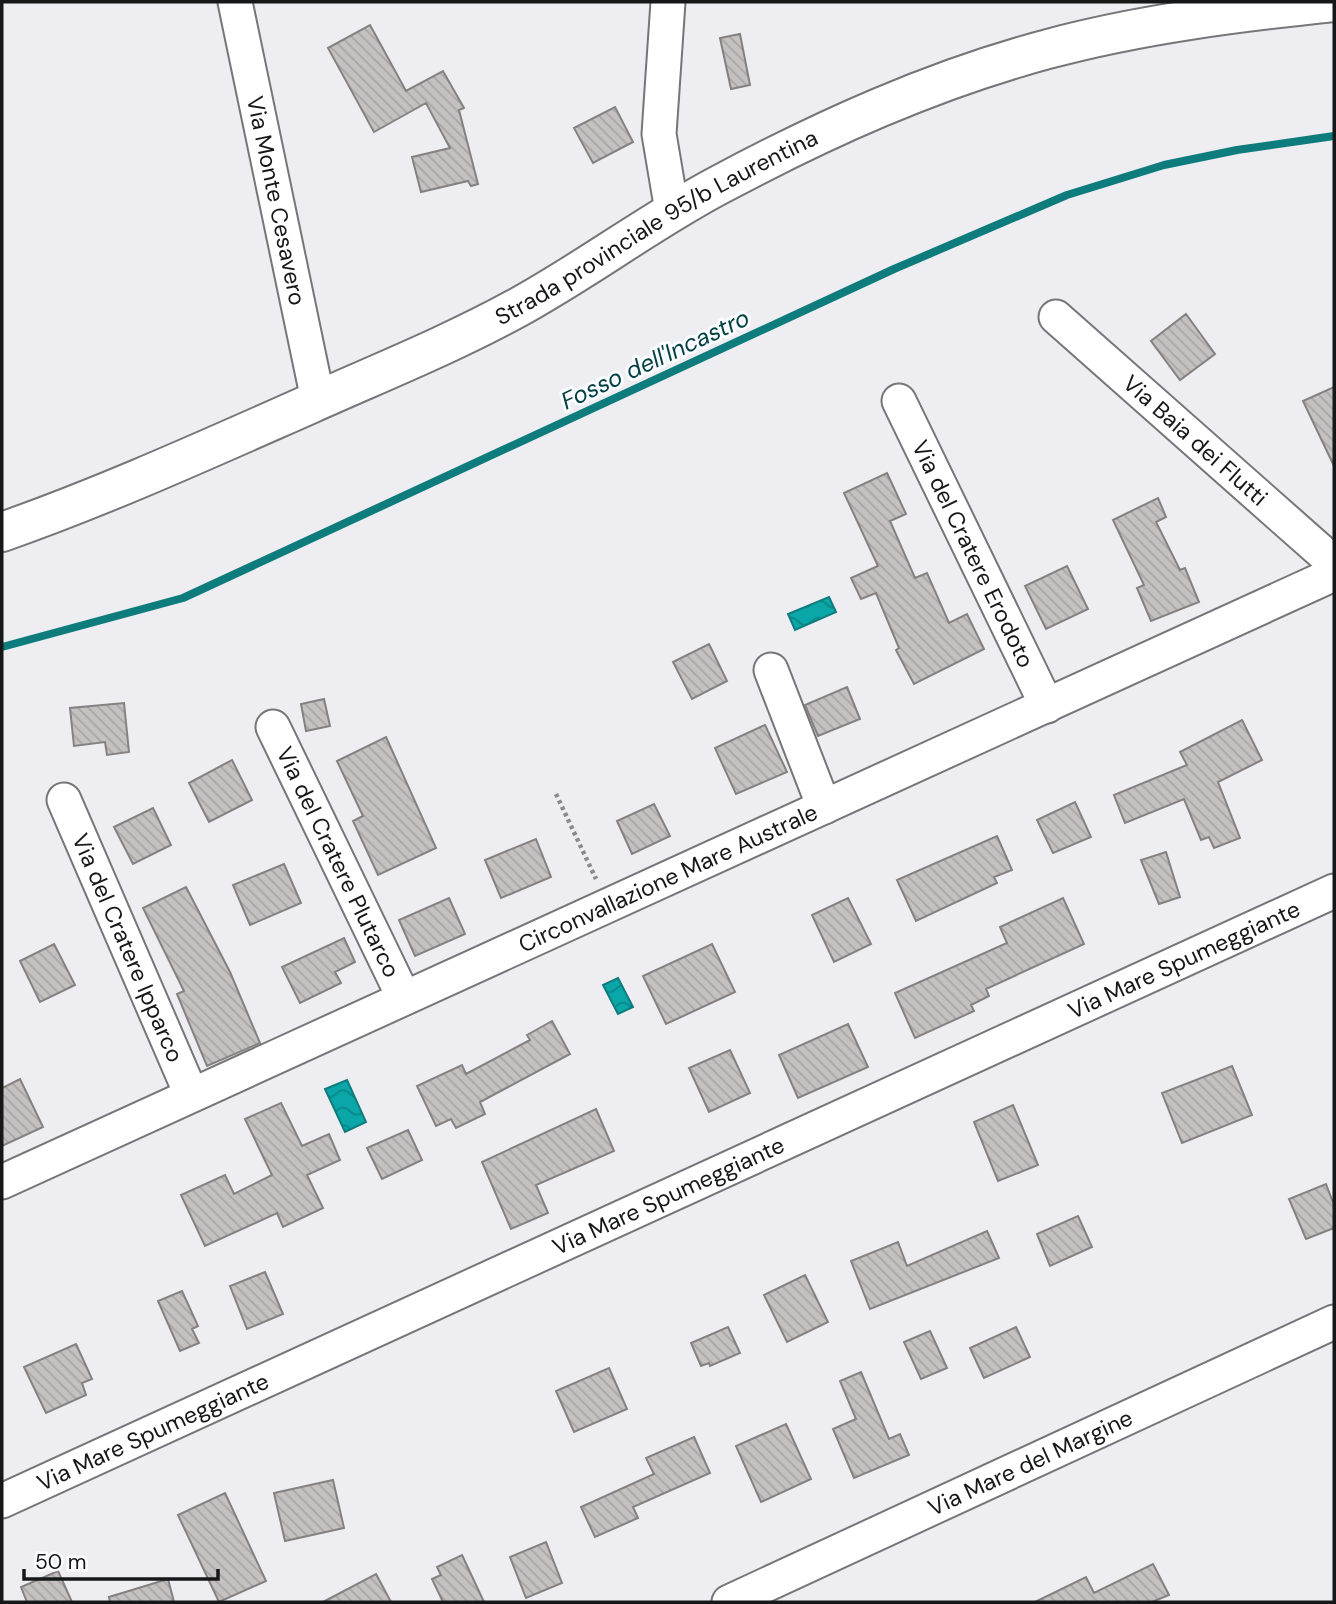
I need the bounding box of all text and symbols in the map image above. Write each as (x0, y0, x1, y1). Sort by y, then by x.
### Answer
street label: Via Monte Cesavero (240, 93, 313, 308)
street label: Strada provinciale 95/b Laurentina (490, 122, 822, 332)
water label: Fosso dell'Incastro (556, 302, 754, 416)
street label: Via Baia dei Flutti (1117, 368, 1274, 512)
street label: Via del Cratere Erodoto (905, 435, 1041, 673)
street label: Via del Cratere Plutarco (270, 742, 407, 982)
street label: Circonvallazione Mare Australe (514, 797, 822, 959)
street label: Via del Cratere Ipparco (65, 829, 190, 1067)
street label: Via Mare Spumeggiante (1063, 894, 1305, 1026)
street label: Via Mare Spumeggiante (548, 1130, 789, 1262)
street label: Via Mare Spumeggiante (32, 1366, 274, 1498)
street label: Via Mare del Margine (923, 1402, 1137, 1523)
scale bar (24, 1538, 219, 1582)
text: 50 m (35, 1548, 86, 1576)

